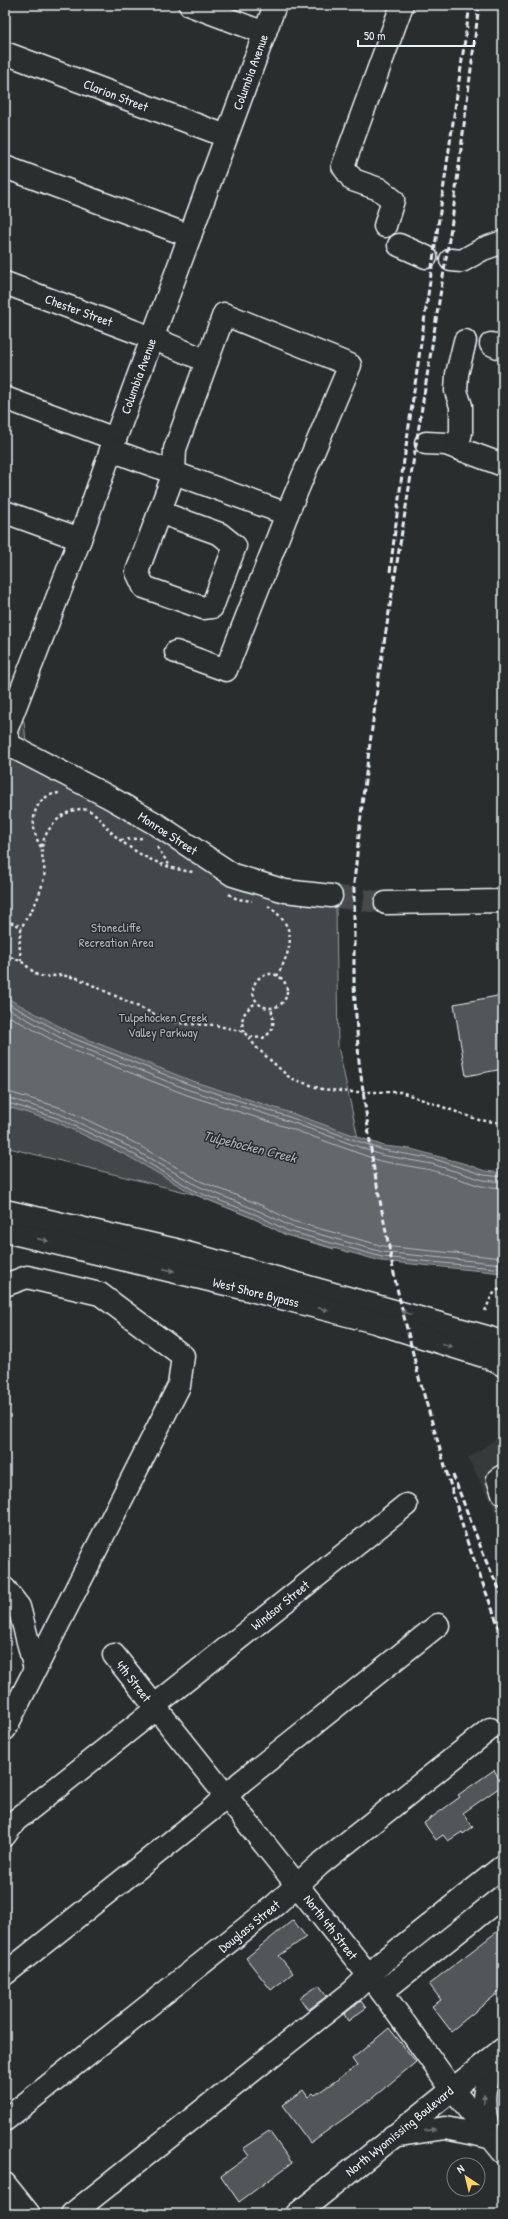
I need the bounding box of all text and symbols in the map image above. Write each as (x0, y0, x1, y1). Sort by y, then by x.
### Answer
scale bar (358, 22, 474, 48)
text: 50 m (364, 27, 385, 44)
street label: Columbia Avenue (228, 32, 272, 112)
street label: Clarion Street (81, 74, 151, 116)
street label: Chester Street (43, 289, 116, 331)
street label: Columbia Avenue (116, 336, 160, 416)
street label: Monroe Street (135, 807, 202, 859)
park label: Stonecliffe Recreation Area (79, 918, 153, 951)
park label: Tulpehocken Creek Valley Parkway (119, 1008, 208, 1041)
water label: Tulpehocken Creek (201, 1125, 300, 1168)
one-way arrow (37, 1238, 49, 1244)
one-way arrow (163, 1268, 176, 1274)
street label: West Shore Bypass (211, 1273, 301, 1311)
one-way arrow (316, 1306, 329, 1312)
one-way arrow (400, 1310, 412, 1316)
one-way arrow (442, 1342, 454, 1348)
street label: Windsor Street (247, 1576, 313, 1634)
street label: 4th Street (112, 1657, 156, 1706)
street label: North 4th Street (300, 1891, 362, 1964)
street label: Douglass Street (214, 1895, 284, 1956)
street label: North Wyomissing Boulevard (341, 2082, 457, 2180)
one-way arrow (481, 2092, 487, 2105)
one-way arrow (424, 2127, 436, 2133)
north arrow (446, 2157, 486, 2197)
text: N (454, 2161, 467, 2176)

